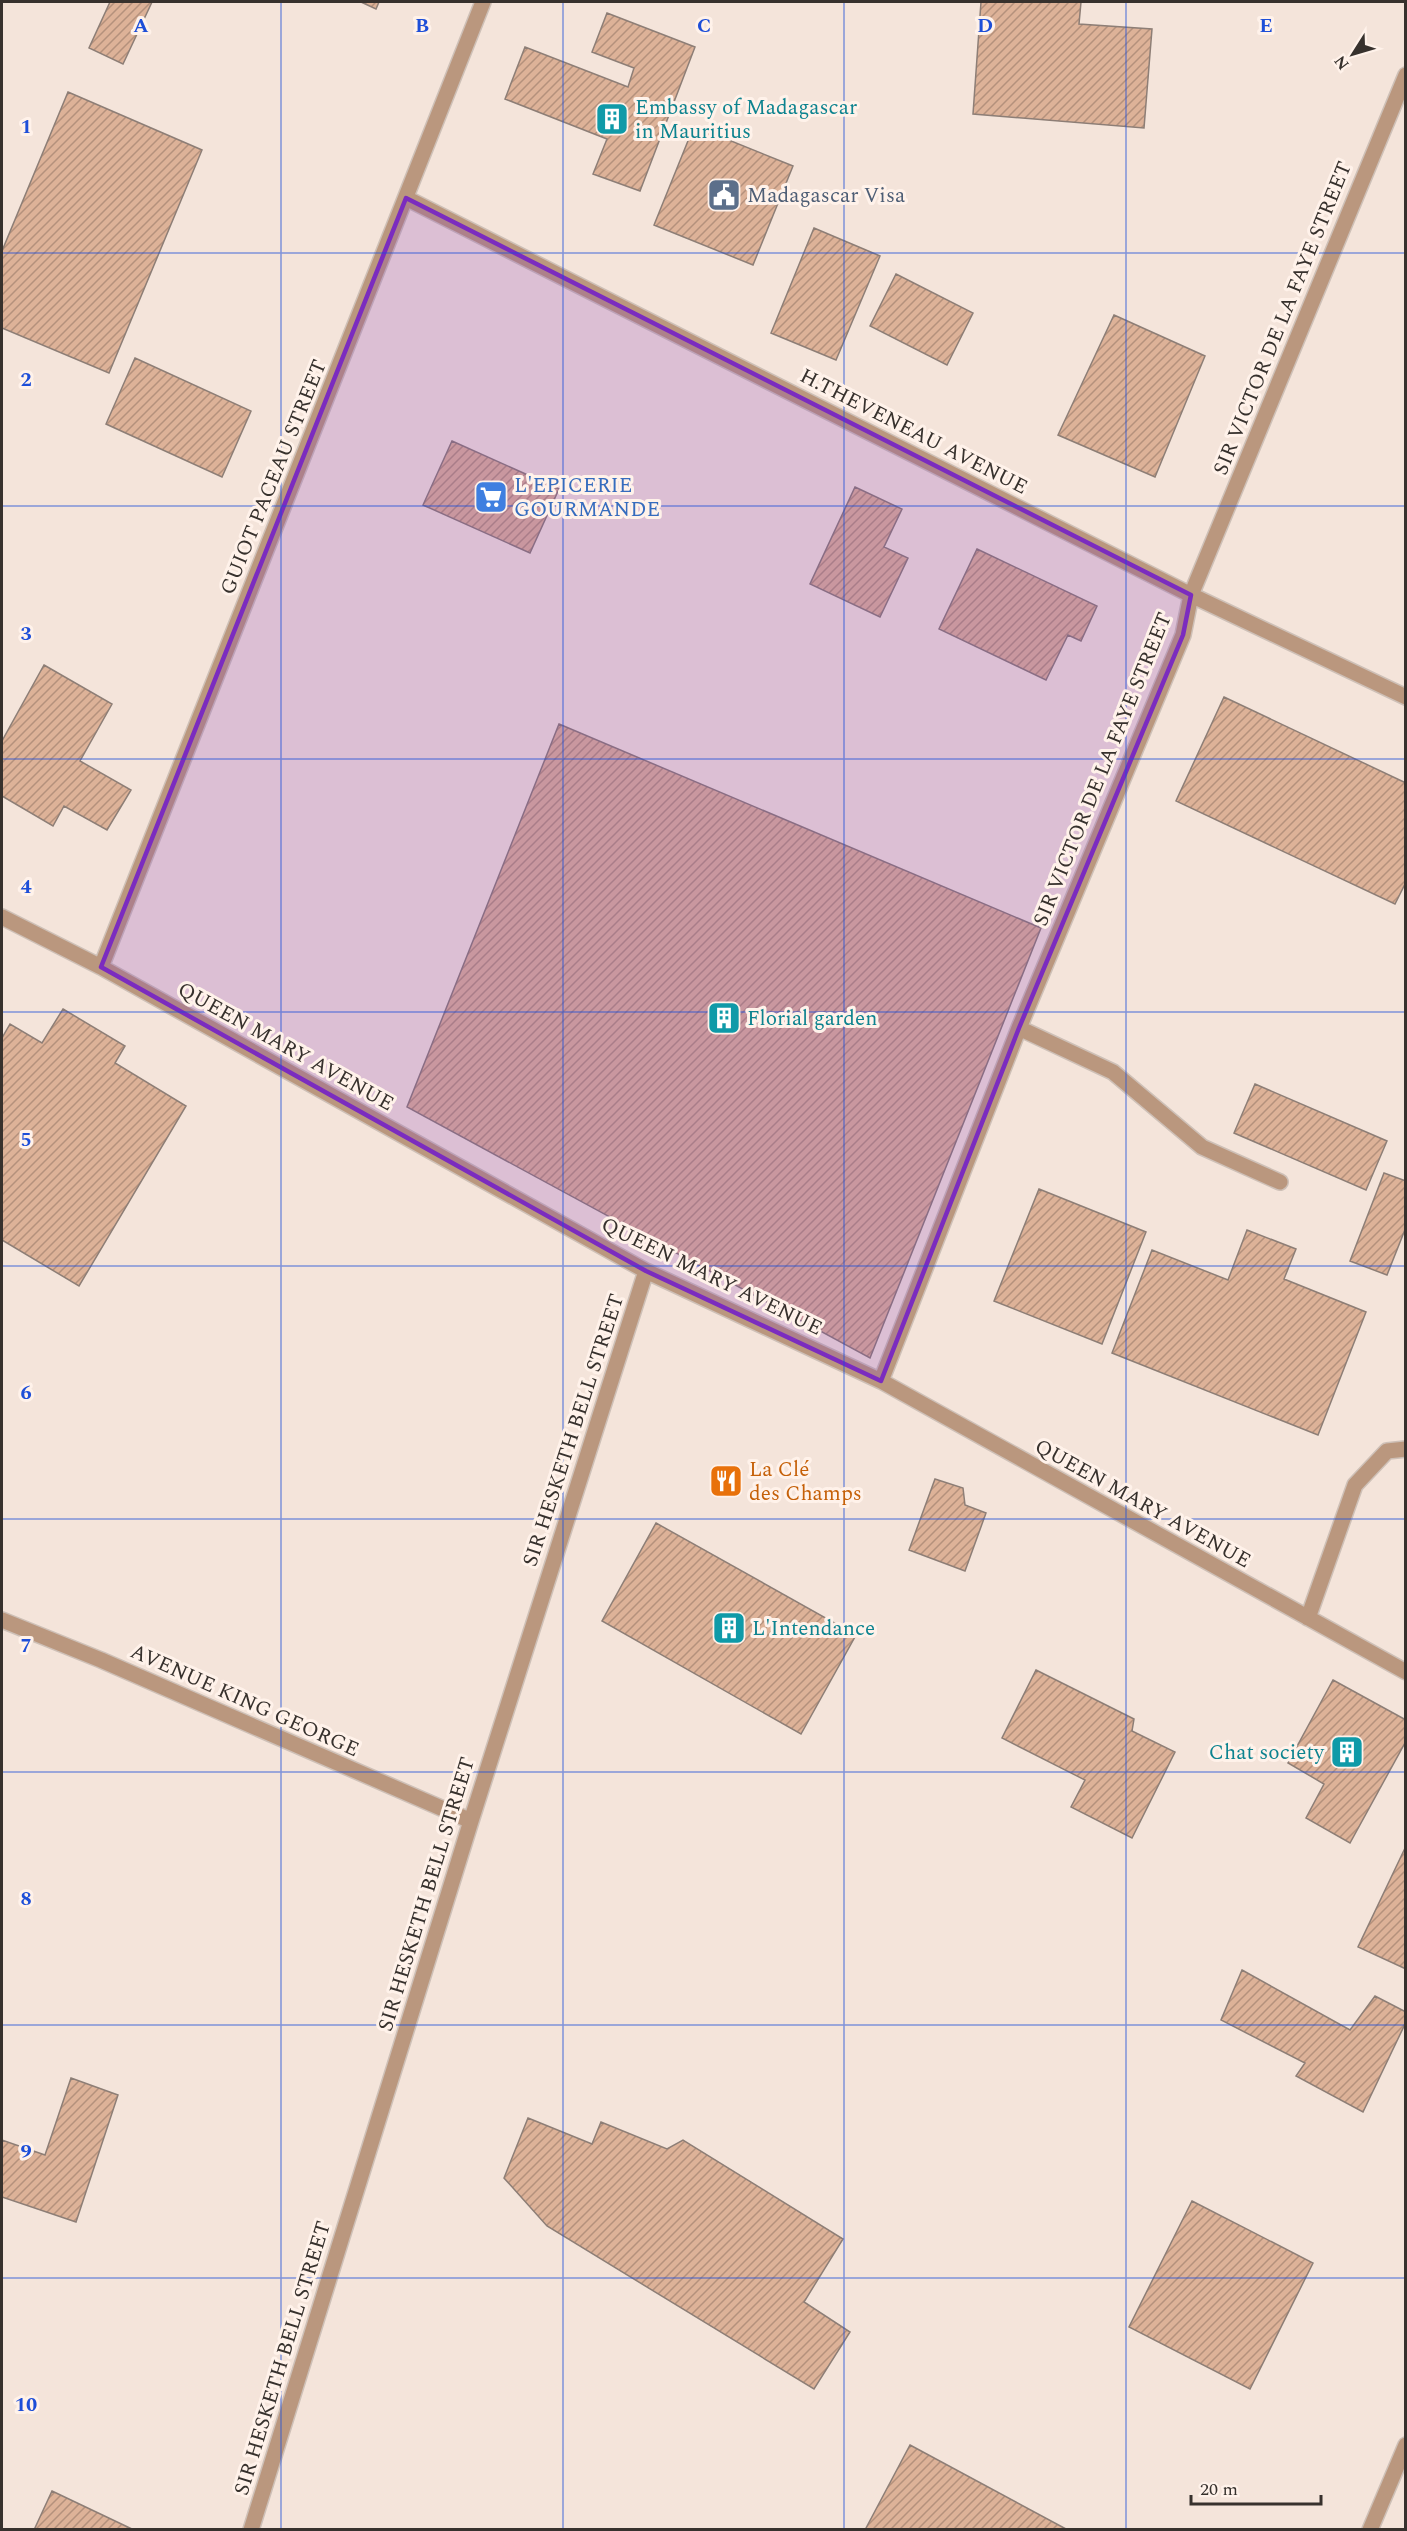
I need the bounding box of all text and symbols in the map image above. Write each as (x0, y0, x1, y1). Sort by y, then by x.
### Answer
text: A (133, 11, 149, 41)
text: B (415, 11, 429, 41)
text: C (697, 11, 711, 41)
text: D (977, 11, 993, 41)
text: E (1259, 11, 1273, 41)
north arrow (1323, 24, 1383, 84)
text: N (1328, 50, 1355, 75)
place label: Embassy of Madagascar in Mauritius (635, 92, 857, 148)
building icon: Embassy of Madagascar in Mauritius (594, 101, 630, 137)
text: 1 (20, 112, 32, 142)
street label: SIR VICTOR DE LA FAYE STREET (1205, 157, 1361, 480)
public building icon: Madagascar Visa (706, 177, 742, 213)
place label: Madagascar Visa (747, 180, 906, 212)
street label: GUIOT PACEAU STREET (212, 355, 336, 600)
street label: H.THEVENEAU AVENUE (794, 360, 1033, 503)
text: 2 (20, 365, 32, 395)
place label: L'EPICERIE GOURMANDE (514, 470, 660, 526)
supermarket icon: L'EPICERIE GOURMANDE (473, 479, 509, 515)
street label: SIR VICTOR DE LA FAYE STREET (1025, 608, 1181, 931)
text: 3 (20, 619, 32, 649)
text: 4 (20, 872, 32, 902)
street label: QUEEN MARY AVENUE (172, 974, 400, 1120)
building icon: Florial garden (706, 1000, 742, 1036)
place label: Florial garden (747, 1003, 877, 1035)
text: 5 (20, 1125, 32, 1155)
street label: QUEEN MARY AVENUE (595, 1209, 828, 1345)
street label: SIR HESKETH BELL STREET (515, 1290, 633, 1571)
text: 6 (20, 1378, 32, 1408)
street label: QUEEN MARY AVENUE (1029, 1431, 1257, 1577)
place label: La Clé des Champs (749, 1454, 862, 1510)
restaurant icon: La Clé des Champs (708, 1463, 744, 1499)
building icon: L'Intendance (711, 1610, 747, 1646)
place label: L'Intendance (752, 1613, 875, 1645)
text: 7 (20, 1631, 32, 1661)
street label: AVENUE KING GEORGE (125, 1636, 364, 1766)
building icon: Chat society (1329, 1734, 1365, 1770)
place label: Chat society (1209, 1737, 1325, 1769)
street label: SIR HESKETH BELL STREET (370, 1753, 484, 2035)
text: 8 (20, 1884, 32, 1914)
text: 9 (20, 2137, 32, 2167)
street label: SIR HESKETH BELL STREET (226, 2217, 340, 2499)
text: 10 (15, 2390, 37, 2420)
scale bar (1191, 2468, 1322, 2506)
text: 20 m (1200, 2476, 1238, 2503)

